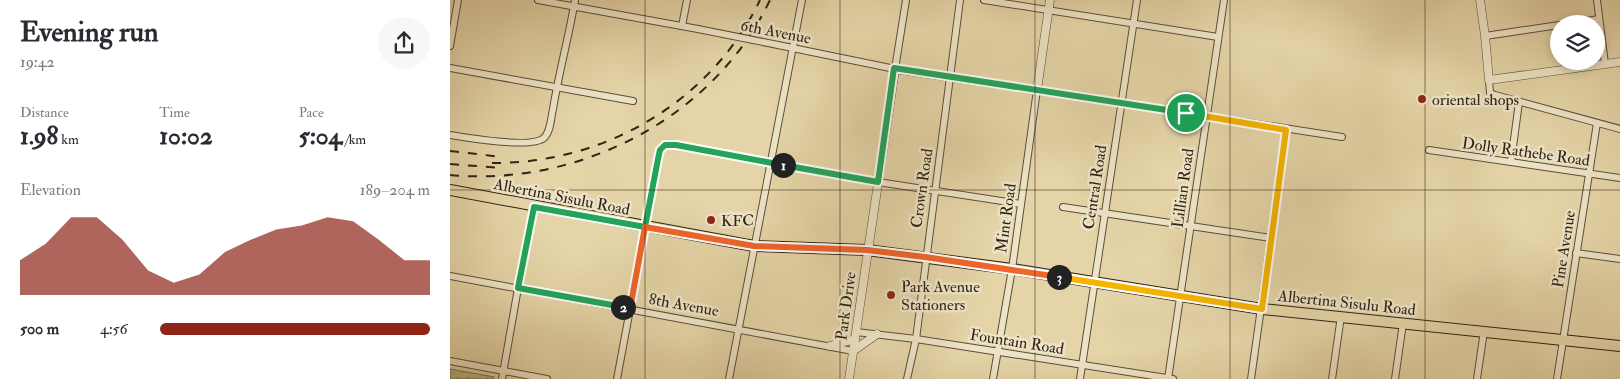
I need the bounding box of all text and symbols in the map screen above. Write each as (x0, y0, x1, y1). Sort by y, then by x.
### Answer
text: Evening run (20, 15, 158, 50)
street label: 6th Avenue (739, 15, 813, 49)
map controls (1550, 15, 1605, 70)
button: layers (1550, 15, 1605, 70)
button: share (378, 17, 430, 69)
text: 19:42 (20, 52, 55, 72)
place label: oriental shops (1432, 90, 1519, 111)
pin (1165, 92, 1207, 134)
marker: oriental shops (1416, 93, 1428, 105)
icon: arrive (1172, 99, 1200, 127)
text: Distance (20, 104, 69, 121)
text: Time (159, 104, 190, 121)
text: Pace (299, 104, 324, 121)
text: 1.98 (20, 121, 58, 152)
text: 10:02 (159, 121, 213, 152)
text: 5:04 (299, 121, 342, 152)
text: km (58, 131, 79, 148)
text: /km (342, 131, 366, 148)
street label: Dolly Rathebe Road (1461, 133, 1591, 171)
street label: Central Road (1078, 143, 1112, 231)
street label: Crown Road (907, 147, 937, 229)
street label: Lillian Road (1168, 147, 1198, 229)
pin: 1 (770, 152, 796, 178)
text: 1 (781, 157, 786, 174)
street label: Albertina Sisulu Road (491, 174, 632, 220)
text: Elevation (20, 180, 81, 200)
text: 189–204 m (360, 180, 430, 200)
street label: Mint Road (991, 182, 1021, 254)
street label: Pine Avenue (1548, 209, 1580, 289)
place label: KFC (721, 211, 754, 231)
marker: KFC (705, 214, 717, 226)
pin: 3 (1046, 264, 1072, 290)
text: 3 (1057, 269, 1062, 286)
street label: Park Drive (831, 270, 861, 342)
place label: Park Avenue Stationers (901, 277, 980, 315)
street label: Albertina Sisulu Road (1276, 286, 1417, 320)
street label: 8th Avenue (647, 289, 721, 321)
marker: Park Avenue Stationers (885, 289, 897, 301)
pin: 2 (610, 294, 636, 320)
text: 2 (620, 299, 627, 316)
text: 500 m (20, 319, 59, 339)
text: 4:56 (100, 319, 128, 339)
street label: Fountain Road (968, 325, 1065, 359)

